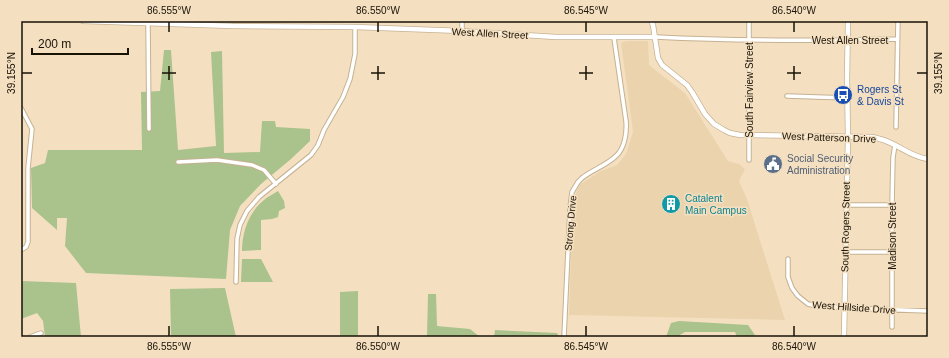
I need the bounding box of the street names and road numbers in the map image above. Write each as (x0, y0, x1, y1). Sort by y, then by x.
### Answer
street label: West Allen Street (451, 26, 529, 41)
street label: West Allen Street (812, 35, 888, 46)
street label: South Fairview Street (744, 42, 755, 138)
street label: West Patterson Drive (782, 130, 877, 145)
street label: South Rogers Street (839, 181, 852, 272)
street label: Strong Drive (563, 194, 578, 251)
street label: Madison Street (887, 202, 898, 270)
street label: West Hillside Drive (812, 299, 897, 316)

